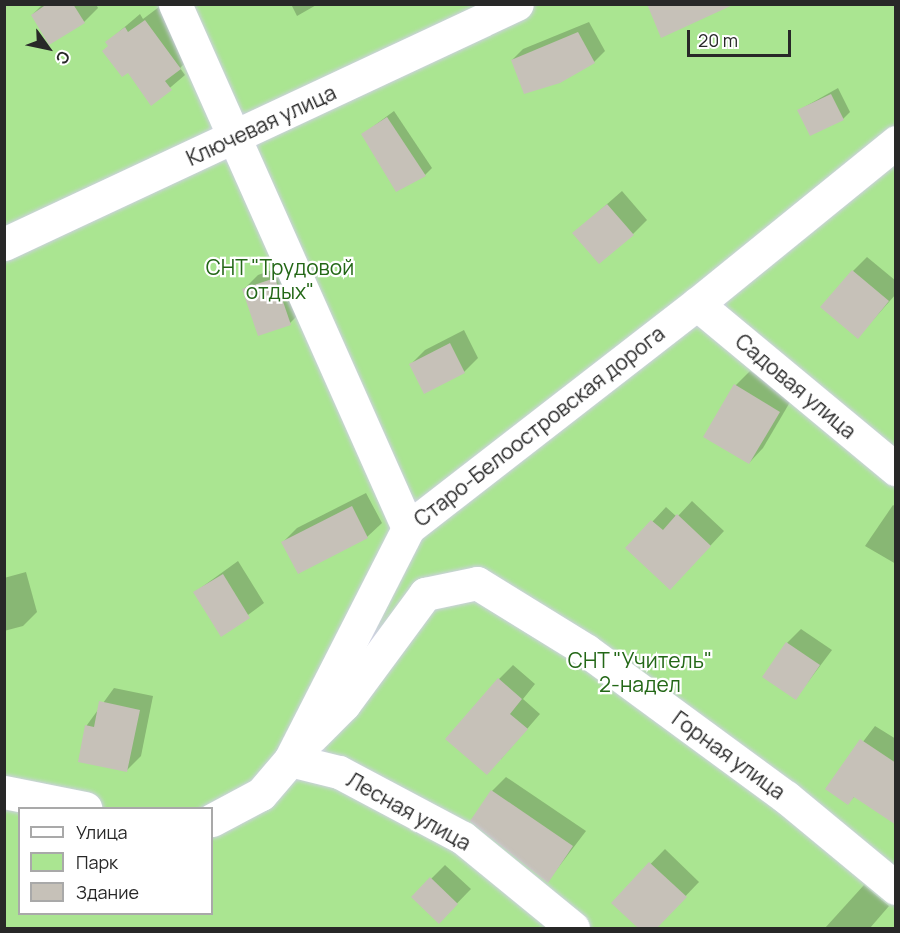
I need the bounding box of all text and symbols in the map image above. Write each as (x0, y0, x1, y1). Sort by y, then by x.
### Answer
north arrow (18, 18, 78, 78)
scale bar (690, 18, 794, 56)
text: 20 m (698, 28, 738, 52)
text: С (51, 47, 76, 69)
street label: Ключевая улица (182, 79, 340, 171)
park label: СНТ "Трудовой отдых" (205, 254, 355, 304)
street label: Старо-Белоостровская дорога (409, 320, 669, 532)
street label: Садовая улица (731, 328, 861, 444)
park label: СНТ "Учитель" 2-надел (568, 647, 712, 697)
street label: Горная улица (668, 706, 790, 804)
street label: Лесная улица (343, 767, 475, 855)
legend (18, 807, 213, 915)
text: Улица (76, 820, 128, 844)
text: Парк (76, 850, 118, 874)
text: Здание (76, 880, 139, 904)

